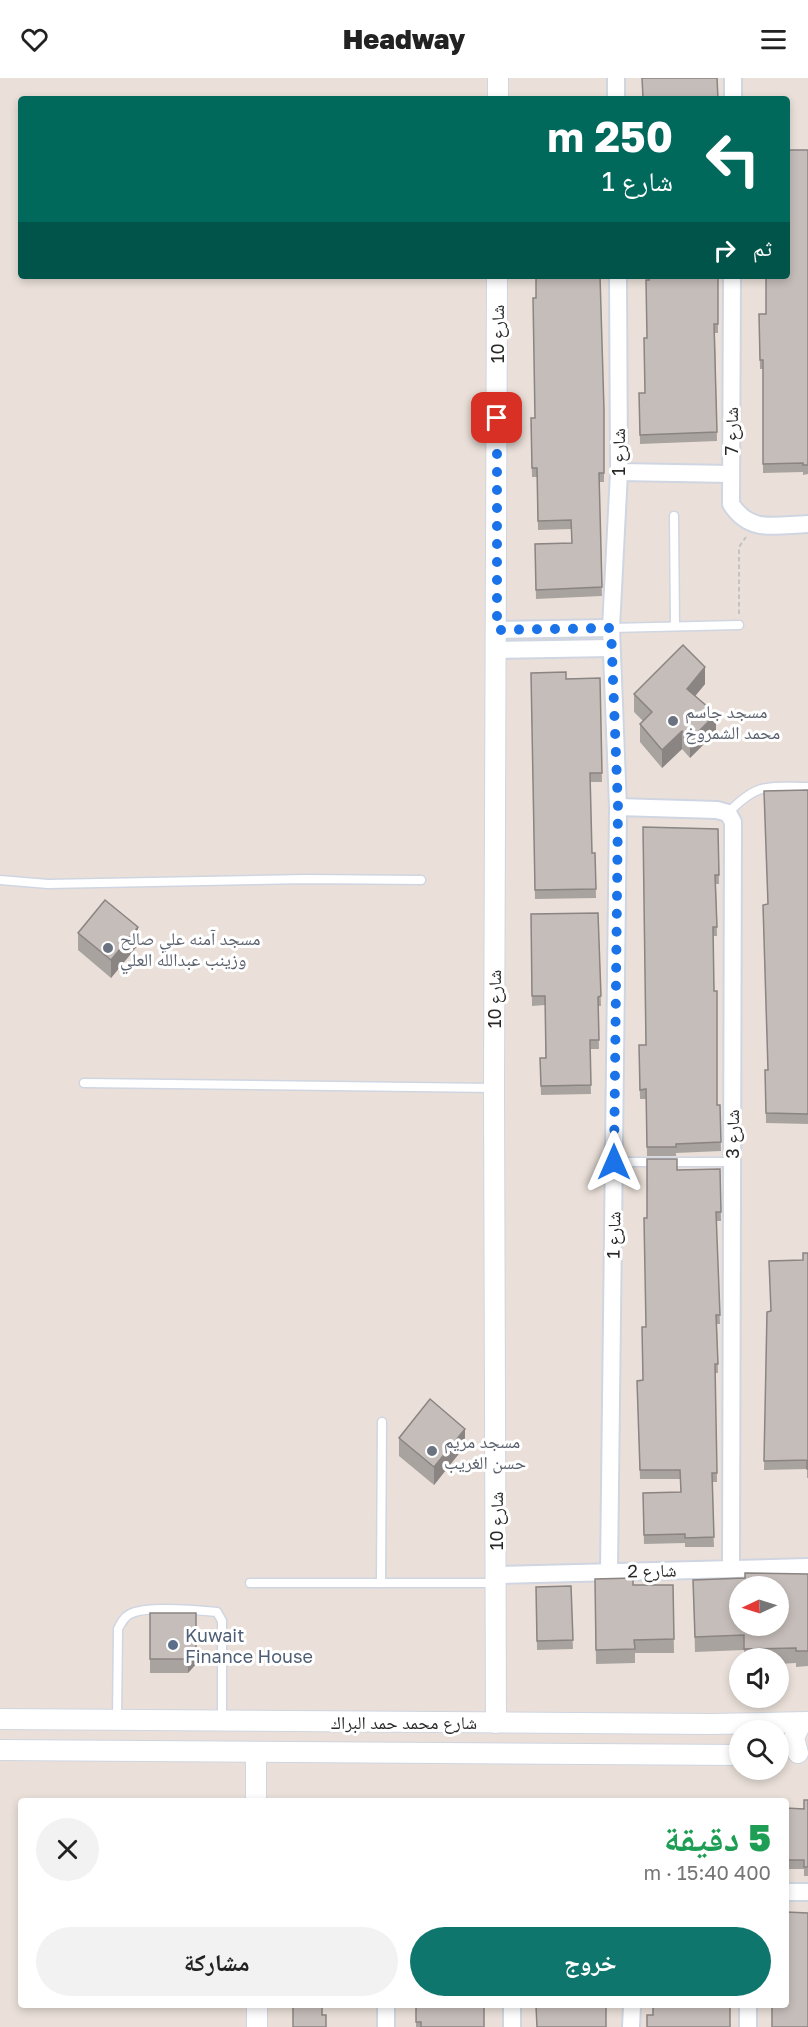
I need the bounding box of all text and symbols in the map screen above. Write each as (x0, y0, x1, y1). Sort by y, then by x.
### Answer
icon: heart (18, 23, 51, 56)
text: Headway (343, 23, 465, 55)
icon: menu (757, 23, 790, 56)
text: 250 m (547, 111, 673, 161)
icon: left (694, 120, 772, 198)
text: شارع 1 (602, 165, 673, 197)
icon: right (708, 234, 741, 267)
text: ثم (753, 234, 772, 261)
street label: شارع 10 (486, 305, 509, 363)
pin (471, 392, 522, 443)
icon: arrive (480, 401, 513, 434)
street label: شارع 7 (720, 407, 743, 455)
street label: شارع 1 (607, 428, 630, 476)
place label: مسجد جاسم محمد الشمروخ (685, 700, 780, 745)
marker: مسجد جاسم محمد الشمروخ (666, 714, 680, 728)
place label: مسجد آمنه علي صالح وزينب عبدالله العلي (120, 927, 260, 975)
marker: مسجد آمنه علي صالح وزينب عبدالله العلي (101, 941, 115, 955)
street label: شارع 10 (483, 970, 506, 1028)
street label: شارع 3 (721, 1109, 744, 1159)
position arrow (582, 1130, 646, 1194)
street label: شارع 1 (602, 1211, 625, 1259)
place label: مسجد مريم حسن الغريب (444, 1430, 526, 1474)
marker: مسجد مريم حسن الغريب (425, 1444, 439, 1458)
street label: شارع 10 (485, 1492, 508, 1550)
street label: شارع 2 (627, 1559, 677, 1582)
north arrow (729, 1576, 789, 1636)
map controls (729, 1576, 789, 1780)
place label: Kuwait Finance House (185, 1624, 313, 1667)
marker: Kuwait Finance House (166, 1638, 180, 1652)
button: sound (729, 1648, 789, 1708)
street label: شارع محمد حمد البراك (331, 1711, 477, 1734)
button: search (729, 1720, 789, 1780)
text: 5 دقيقة (664, 1816, 771, 1859)
button: close (36, 1818, 99, 1881)
text: 400 m · 15:40 (643, 1860, 771, 1884)
button: مشاركة (36, 1927, 398, 1996)
button: خروج (410, 1927, 771, 1996)

